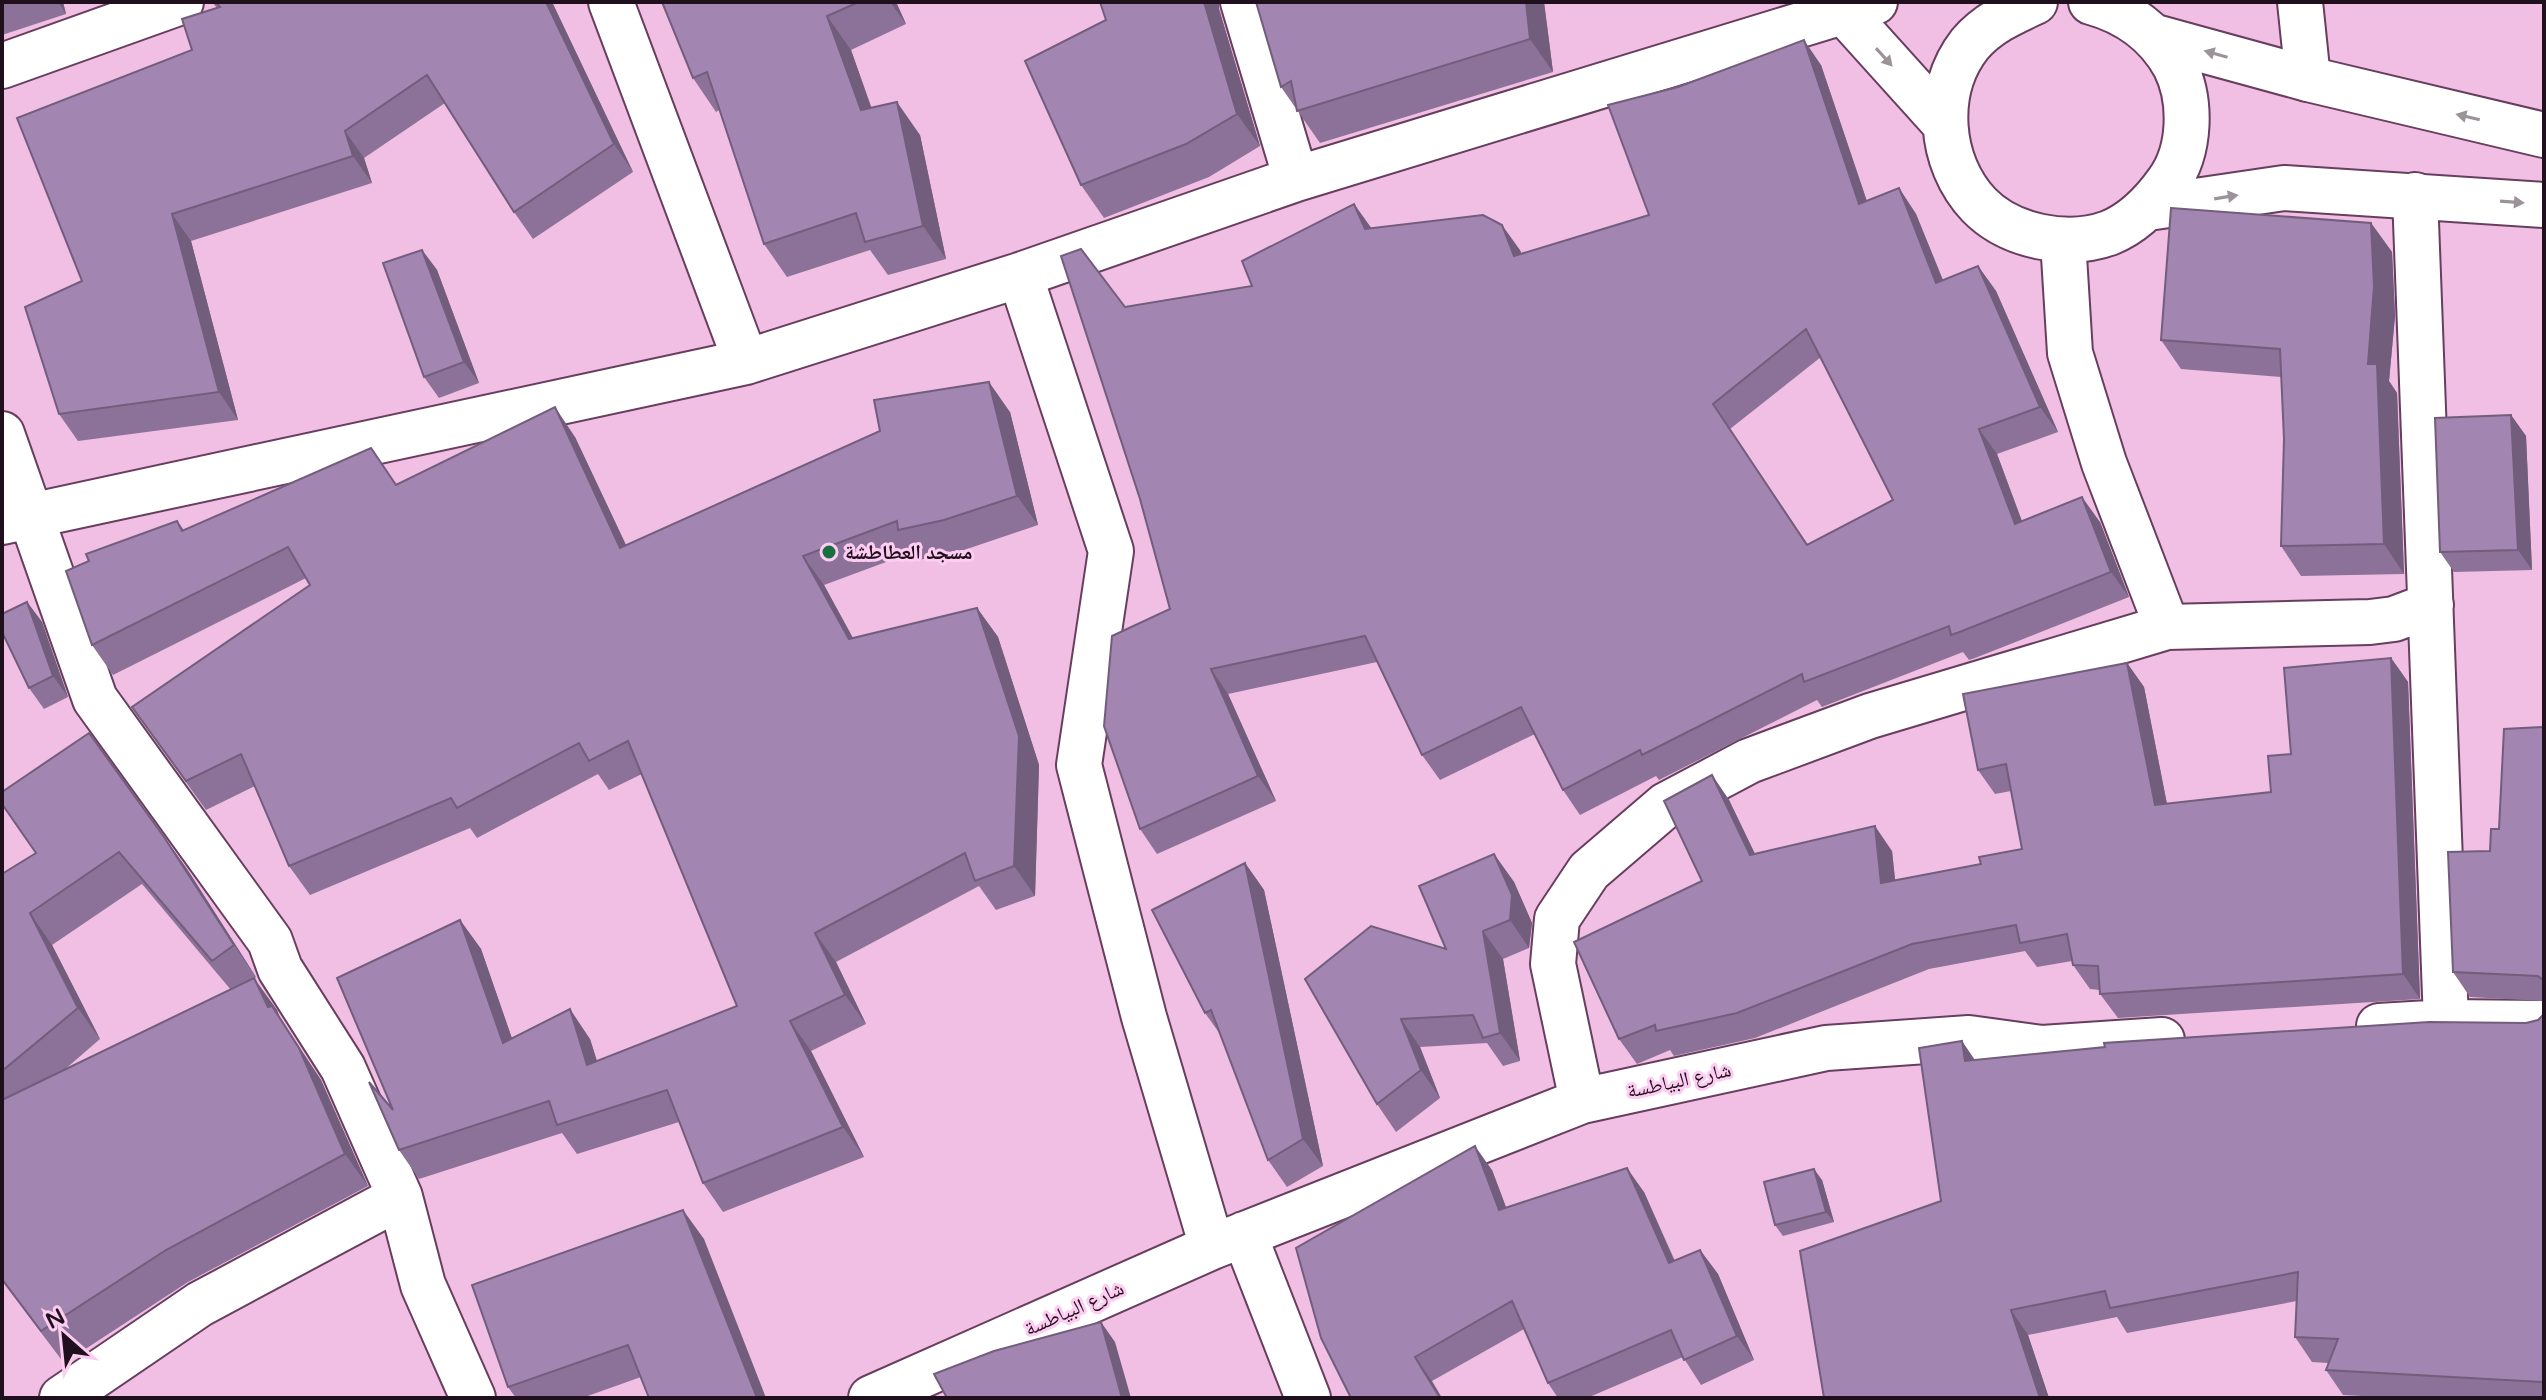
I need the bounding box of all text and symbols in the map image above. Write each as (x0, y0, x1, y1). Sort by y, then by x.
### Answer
one-way arrow (1875, 46, 1892, 66)
one-way arrow (2203, 47, 2228, 59)
one-way arrow (2455, 110, 2480, 123)
one-way arrow (2213, 190, 2238, 203)
one-way arrow (2500, 196, 2525, 209)
place label: مسجد العطاطشة (845, 541, 972, 565)
marker: مسجد العطاطشة (820, 543, 838, 561)
street label: شارع البياطسة (1625, 1058, 1733, 1104)
street label: شارع البياطسة (1021, 1276, 1128, 1341)
north arrow (24, 1296, 104, 1376)
text: N (42, 1303, 69, 1335)

